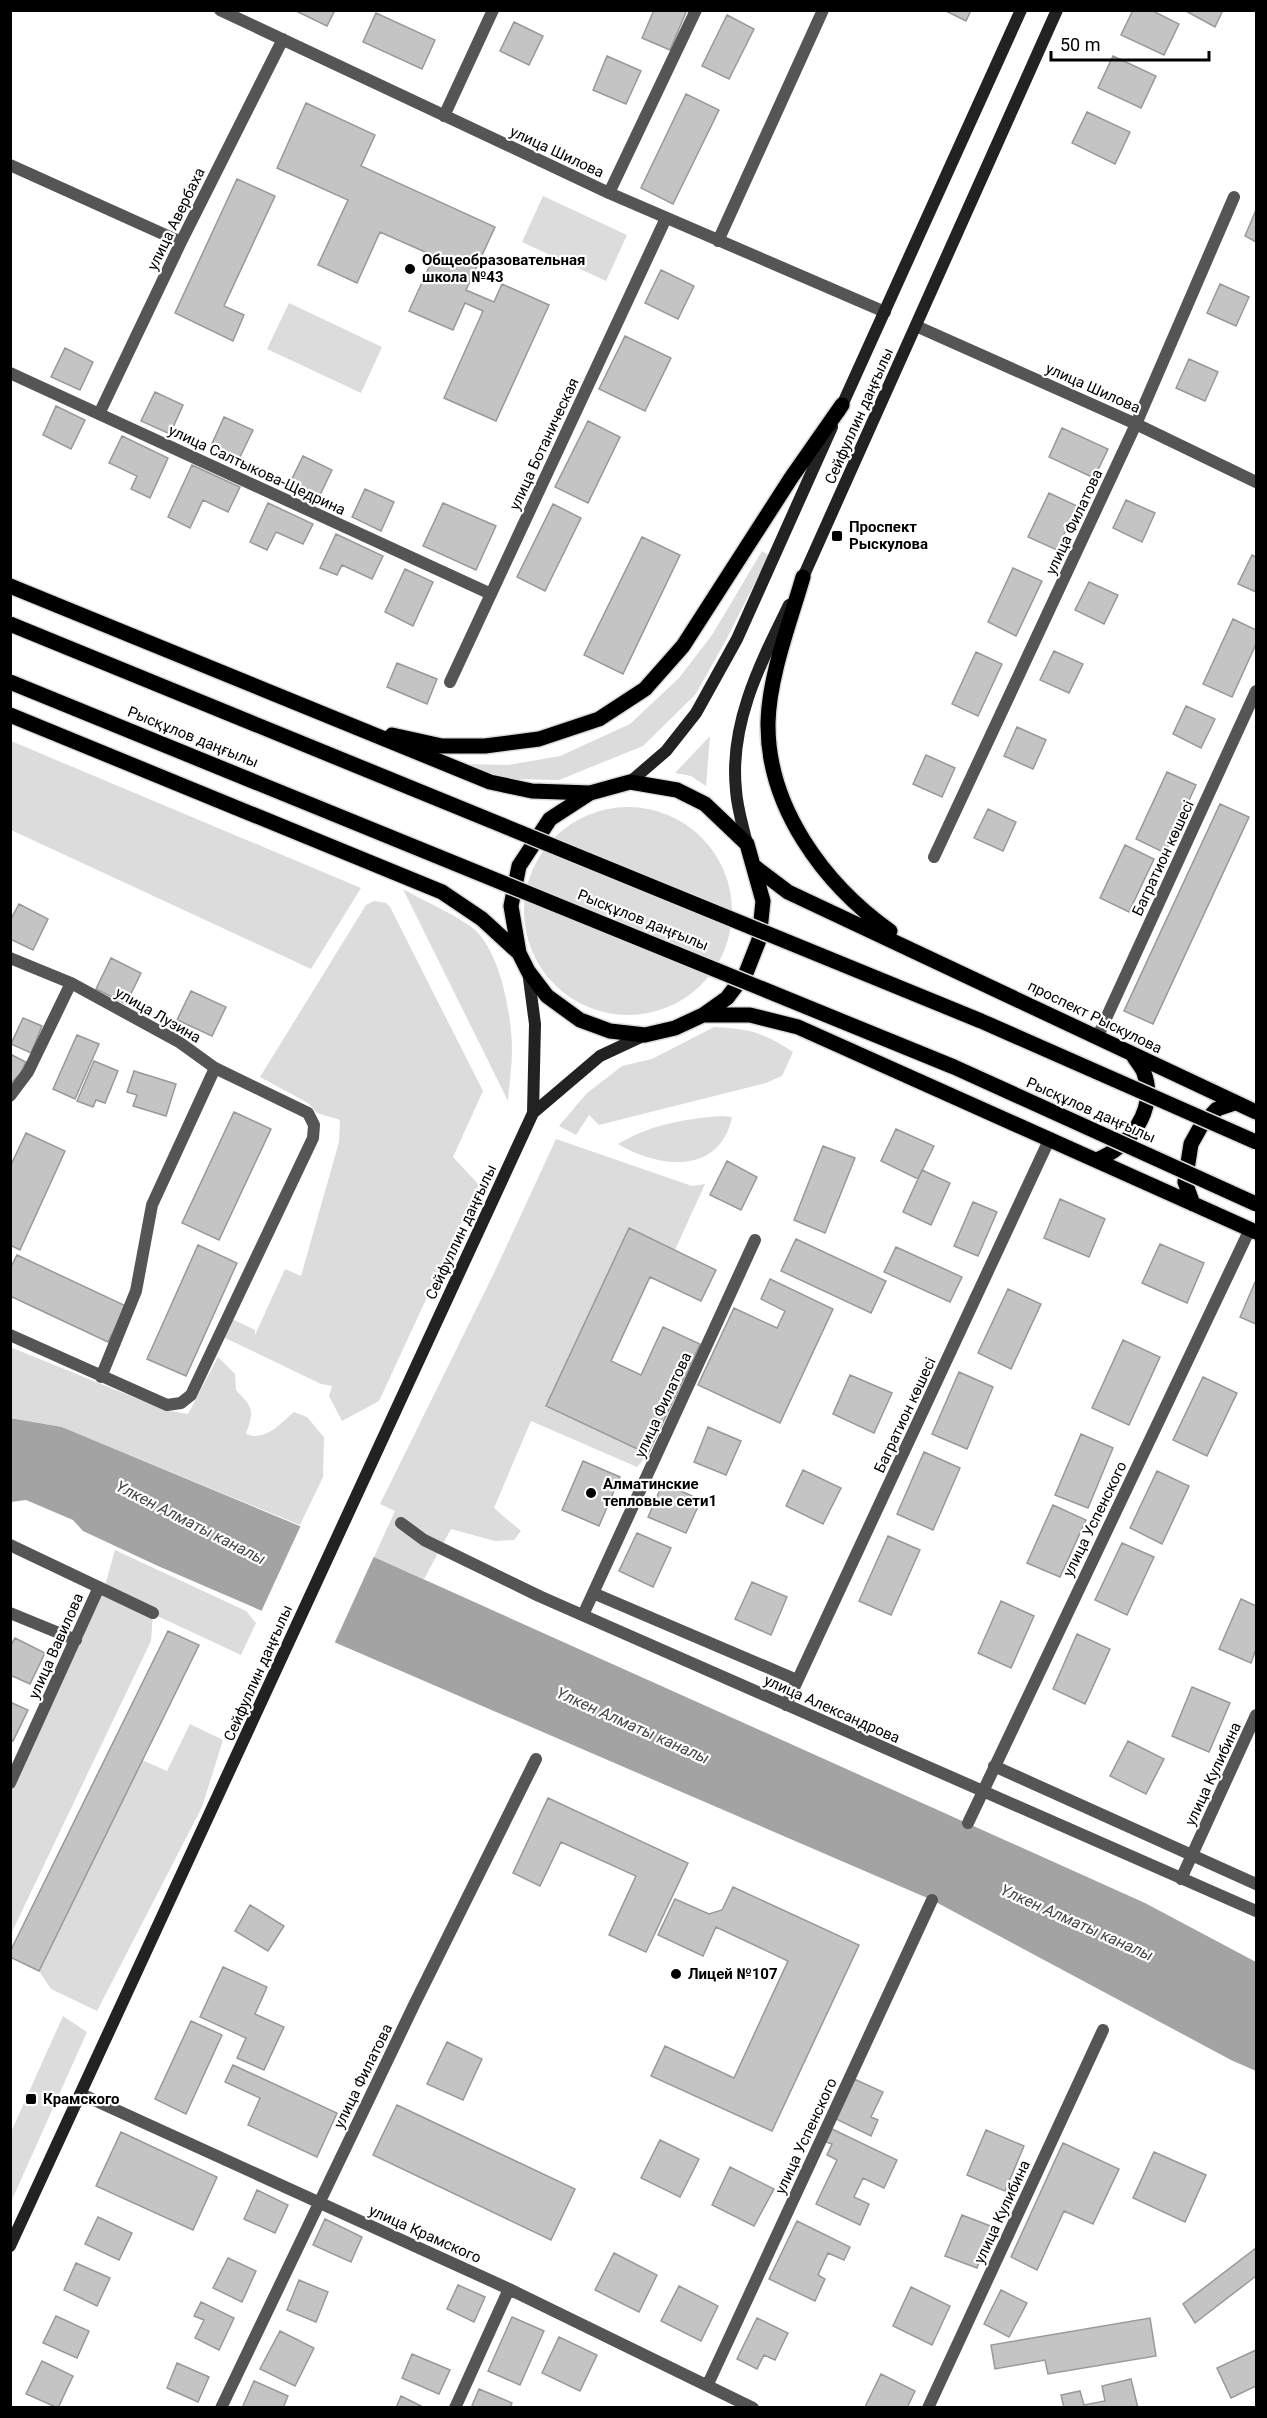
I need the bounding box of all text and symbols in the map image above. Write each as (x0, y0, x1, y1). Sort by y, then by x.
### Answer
scale bar (1051, 24, 1208, 62)
text: 50 m (1060, 34, 1100, 55)
street label: улица Шилова (507, 122, 607, 182)
street label: улица Авербаха (143, 165, 209, 273)
place label: Общеобразовательная школа №43 (422, 251, 585, 286)
marker: Общеобразовательная школа №43 (403, 262, 417, 276)
street label: Сейфуллин даңғылы (821, 345, 897, 487)
street label: улица Шилова (1043, 359, 1143, 417)
street label: улица Ботаническая (505, 375, 583, 513)
street label: улица Салтыкова-Щедрина (166, 421, 348, 519)
street label: улица Филатова (1042, 467, 1106, 577)
place label: Проспект Рыскулова (849, 518, 928, 553)
marker: Проспект Рыскулова (830, 529, 844, 543)
street label: Рысқұлов даңғылы (125, 703, 261, 771)
street label: Багратион көшесі (1128, 797, 1198, 919)
street label: Рысқұлов даңғылы (575, 886, 711, 954)
street label: проспект Рыскулова (1025, 977, 1165, 1057)
street label: улица Лузина (112, 983, 204, 1047)
street label: Рысқұлов даңғылы (1024, 1073, 1158, 1147)
street label: Сейфуллин даңғылы (422, 1162, 500, 1302)
street label: улица Филатова (631, 1350, 695, 1460)
street label: Багратион көшесі (870, 1354, 940, 1476)
street label: улица Успенского (1059, 1458, 1131, 1580)
place label: Алматинские тепловые сети1 (603, 1475, 717, 1510)
water label: Үлкен Алматы каналы (113, 1476, 269, 1568)
marker: Алматинские тепловые сети1 (584, 1486, 598, 1500)
street label: улица Вавилова (25, 1590, 87, 1702)
street label: Сейфуллин даңғылы (220, 1602, 296, 1744)
street label: улица Александрова (761, 1671, 903, 1747)
water label: Үлкен Алматы каналы (553, 1683, 712, 1768)
street label: улица Кулибина (1181, 1719, 1245, 1829)
water label: Үлкен Алматы каналы (997, 1880, 1156, 1965)
place label: Лицей №107 (688, 1965, 778, 1983)
marker: Лицей №107 (669, 1967, 683, 1981)
street label: улица Филатова (330, 2021, 396, 2131)
street label: улица Успенского (771, 2075, 841, 2197)
place label: Крамского (43, 2090, 120, 2108)
marker: Крамского (24, 2092, 38, 2106)
street label: улица Кулибина (970, 2157, 1034, 2267)
street label: улица Крамского (366, 2201, 484, 2267)

